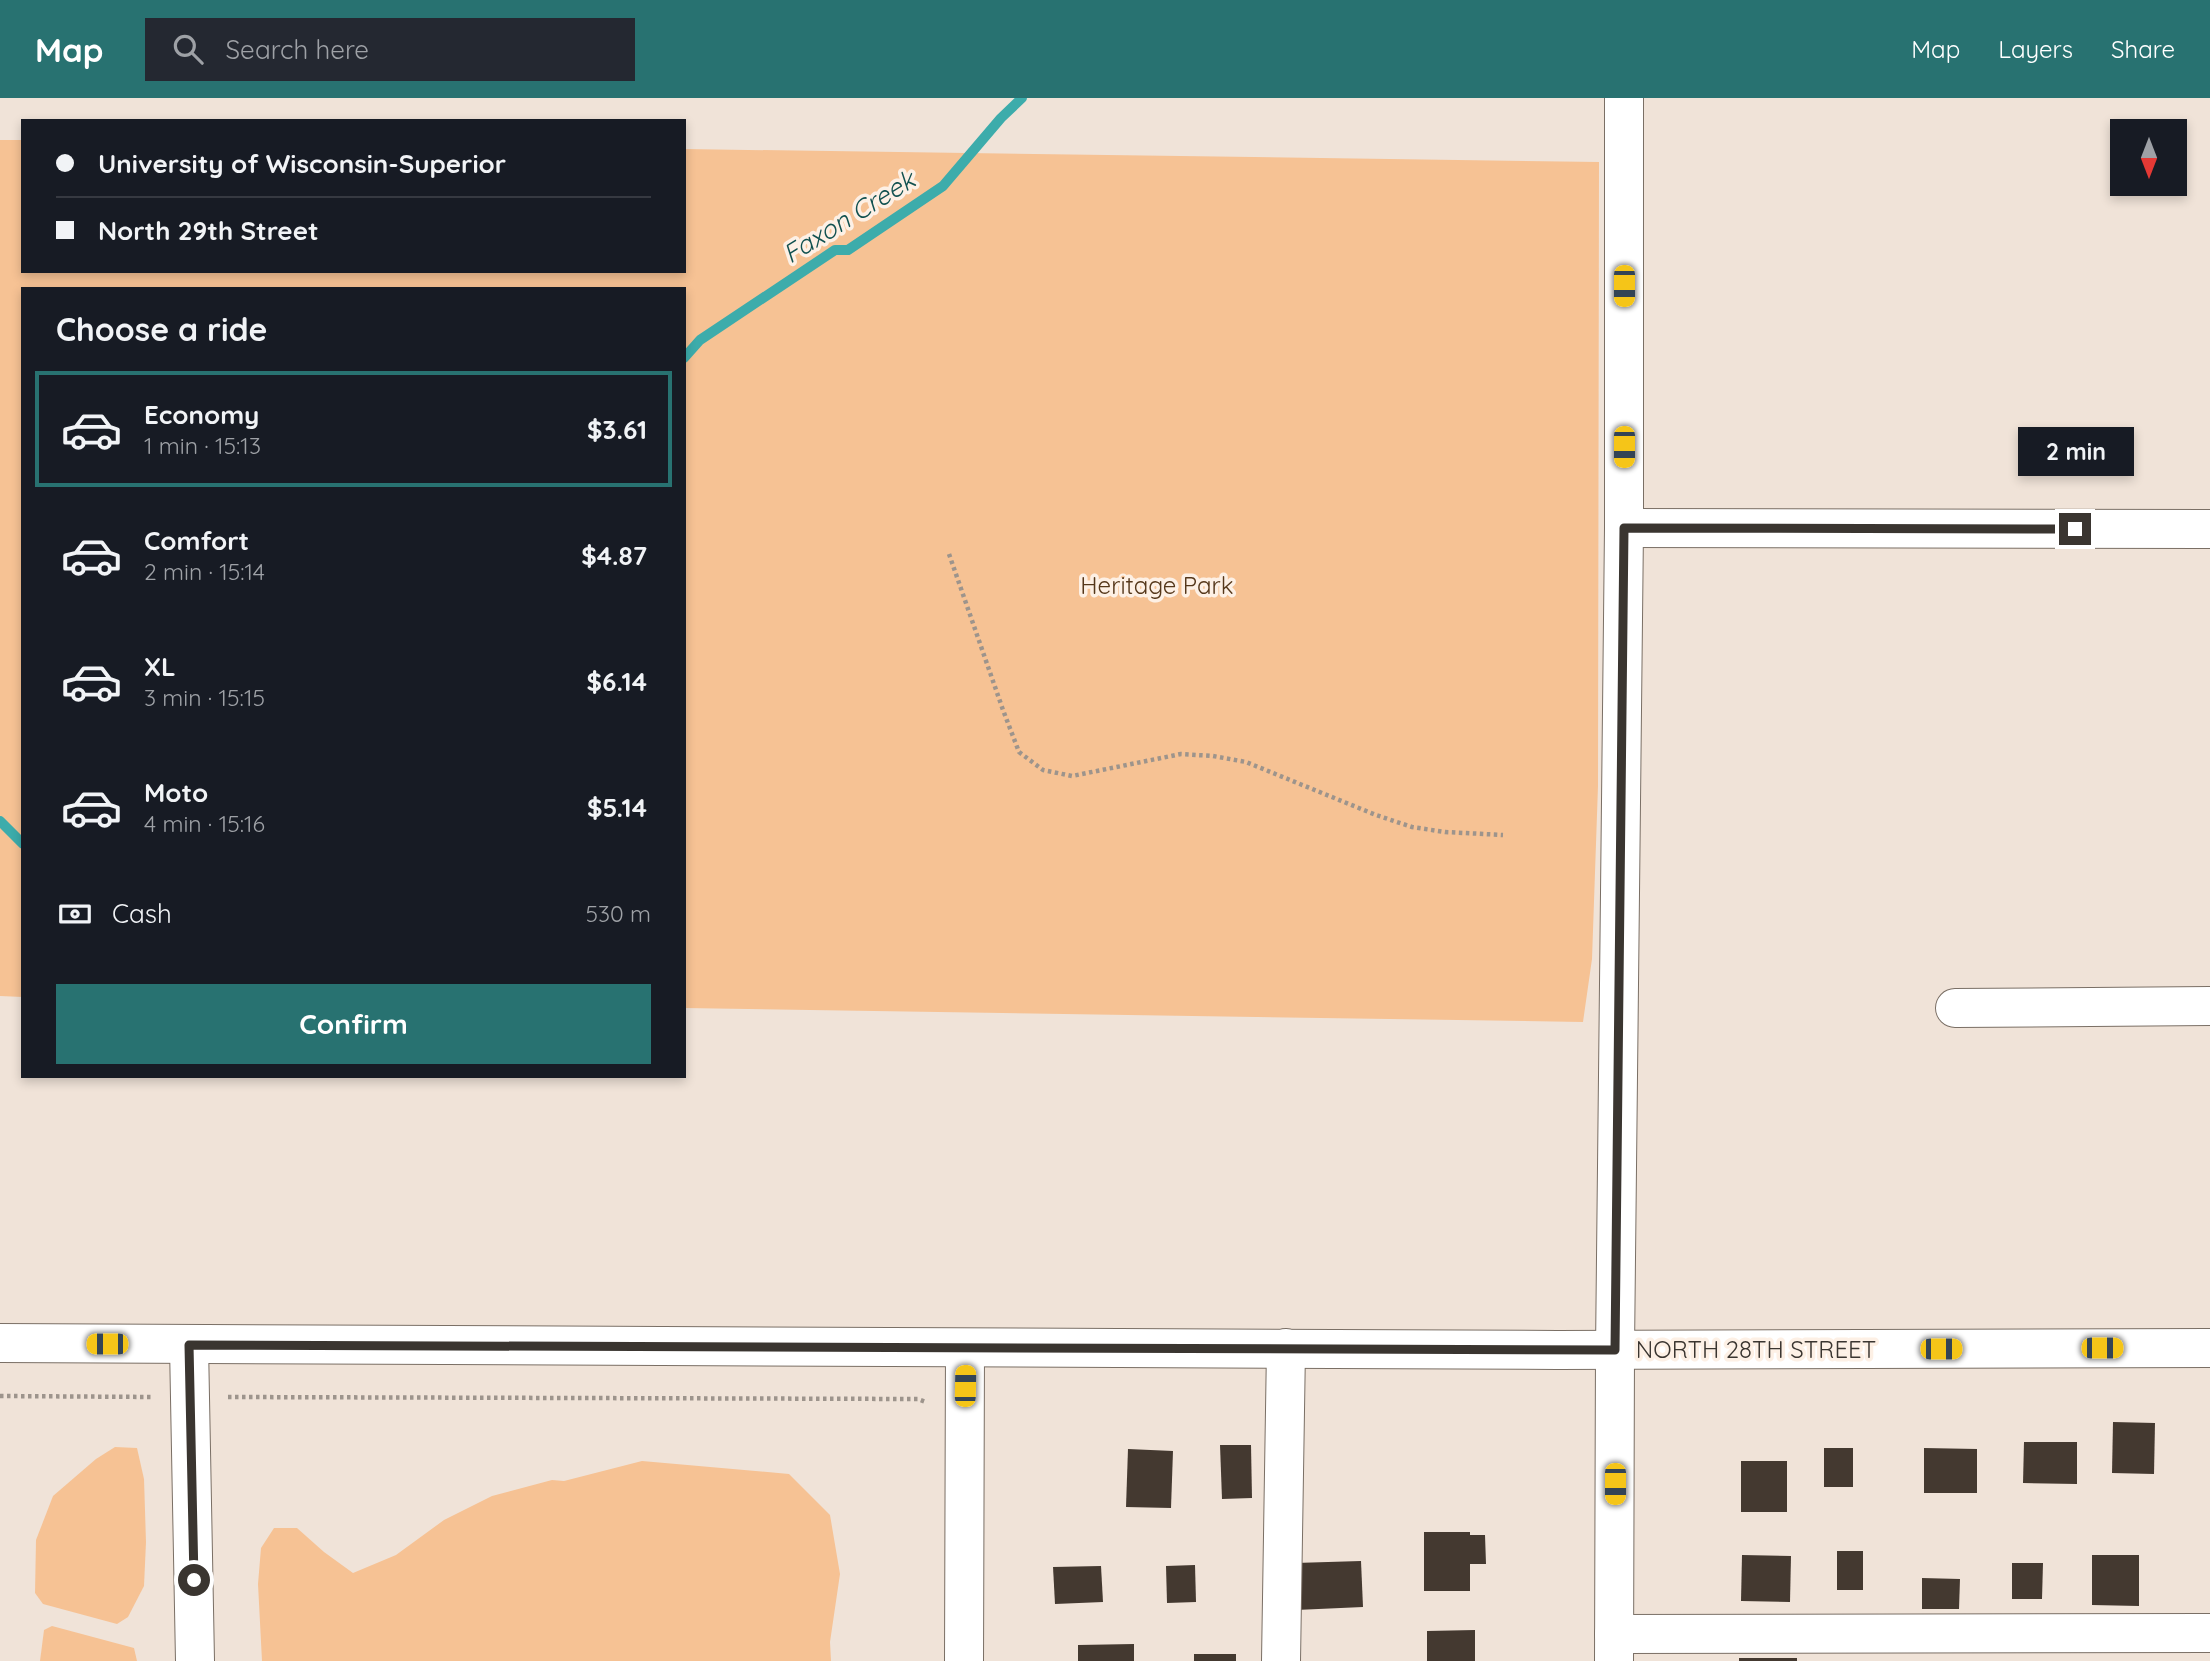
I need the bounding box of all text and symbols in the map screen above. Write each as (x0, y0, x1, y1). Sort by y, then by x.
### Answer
search box (145, 18, 635, 81)
text: Map (35, 29, 103, 70)
icon: search (169, 30, 207, 68)
text: Search here (225, 33, 369, 66)
text: Map (1911, 34, 1960, 64)
text: Layers (1998, 34, 2073, 64)
text: Share (2111, 34, 2175, 64)
north arrow (2110, 119, 2188, 196)
map controls (2110, 119, 2187, 196)
text: University of Wisconsin-Superior (98, 147, 506, 180)
water label: Faxon Creek (776, 162, 923, 270)
text: North 29th Street (98, 214, 319, 247)
car (1614, 265, 1635, 307)
text: Choose a ride (56, 309, 268, 349)
icon: car (60, 398, 123, 461)
text: Economy (144, 398, 259, 431)
text: $3.61 (587, 413, 647, 446)
car (1614, 426, 1635, 468)
callout: 2 min (2017, 428, 2133, 476)
text: 1 min · 15:13 (144, 431, 261, 460)
text: 2 min (2046, 437, 2106, 466)
route end (2059, 513, 2091, 545)
icon: car (60, 524, 123, 587)
text: Comfort (144, 524, 249, 557)
text: $4.87 (581, 539, 647, 572)
text: 2 min · 15:14 (144, 557, 265, 586)
park label: Heritage Park (1080, 570, 1234, 600)
icon: car (60, 650, 123, 713)
text: XL (144, 650, 176, 683)
text: $6.14 (587, 665, 647, 698)
text: 3 min · 15:15 (144, 683, 265, 712)
icon: car (60, 776, 123, 839)
text: Moto (144, 776, 208, 809)
text: $5.14 (587, 791, 647, 824)
text: 4 min · 15:16 (144, 809, 265, 838)
icon: cash (56, 895, 94, 933)
text: Cash (112, 897, 172, 930)
text: 530 m (585, 899, 651, 928)
button: Confirm (56, 984, 651, 1064)
car (87, 1334, 129, 1355)
street label: NORTH 28TH STREET (1636, 1334, 1876, 1364)
car (2082, 1338, 2124, 1359)
car (1921, 1339, 1963, 1360)
car (955, 1365, 976, 1407)
car (1605, 1463, 1626, 1505)
route start (178, 1564, 210, 1596)

